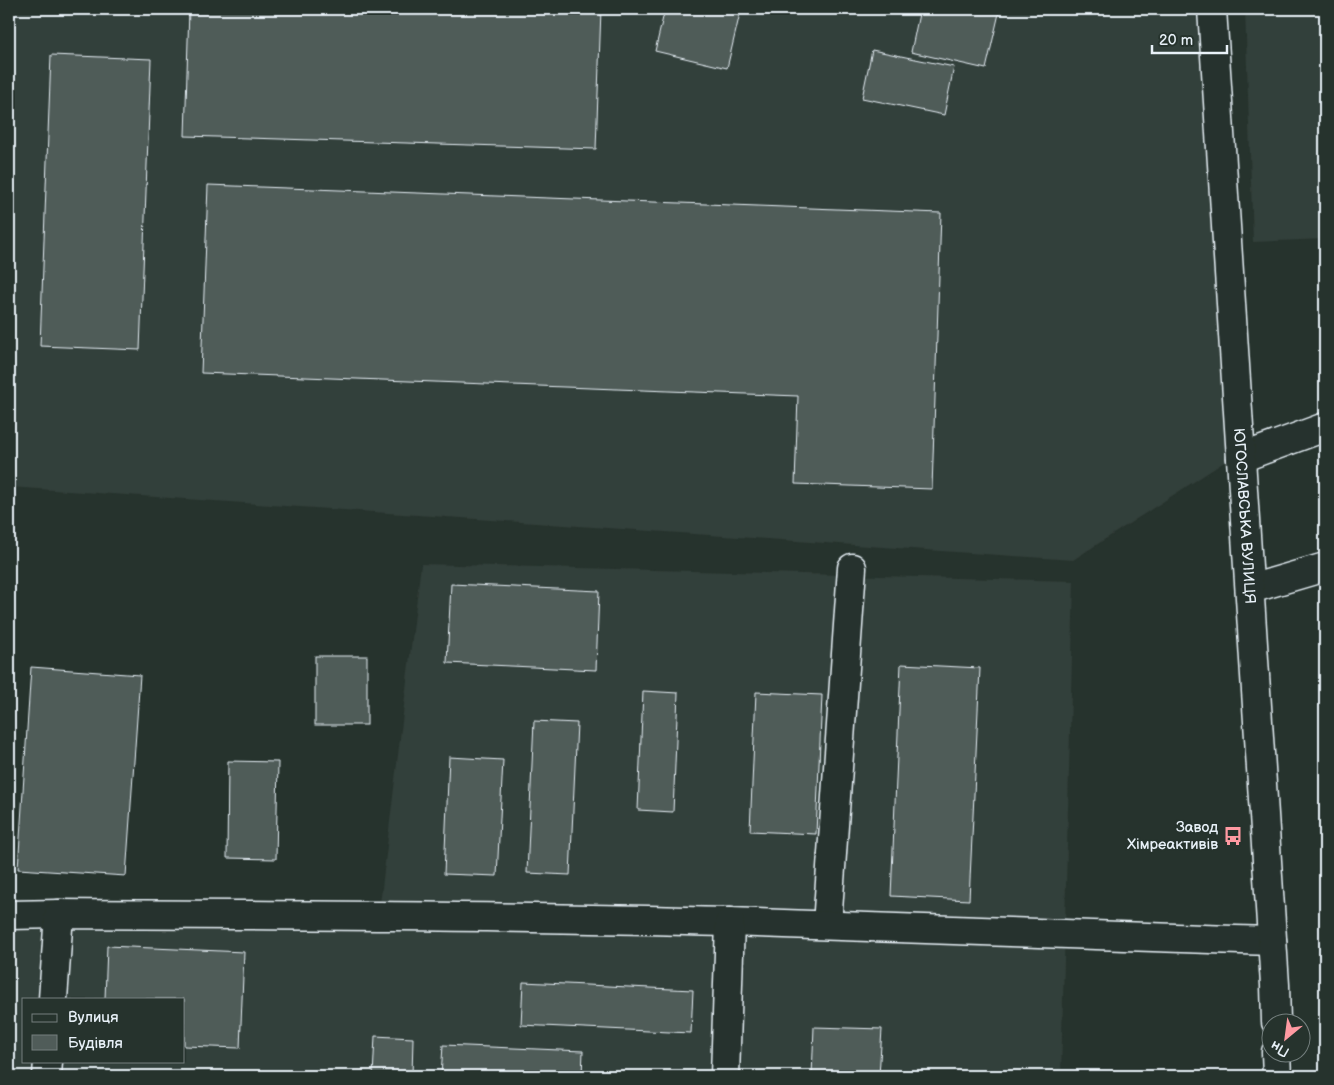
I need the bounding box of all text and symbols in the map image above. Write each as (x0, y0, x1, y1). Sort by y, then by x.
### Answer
scale bar (1152, 22, 1226, 54)
text: 20 m (1159, 31, 1193, 50)
street label: ЮГОСЛАВСЬКА ВУЛИЦЯ (1230, 427, 1260, 604)
place label: Завод Хімреактивів (1127, 818, 1218, 854)
bus stop icon: Завод Хімреактивів (1222, 825, 1244, 847)
legend (22, 998, 185, 1062)
text: Вулиця (68, 1008, 119, 1027)
north arrow (1262, 1012, 1312, 1062)
text: Будівля (68, 1034, 123, 1053)
text: Пн (1268, 1037, 1292, 1061)

